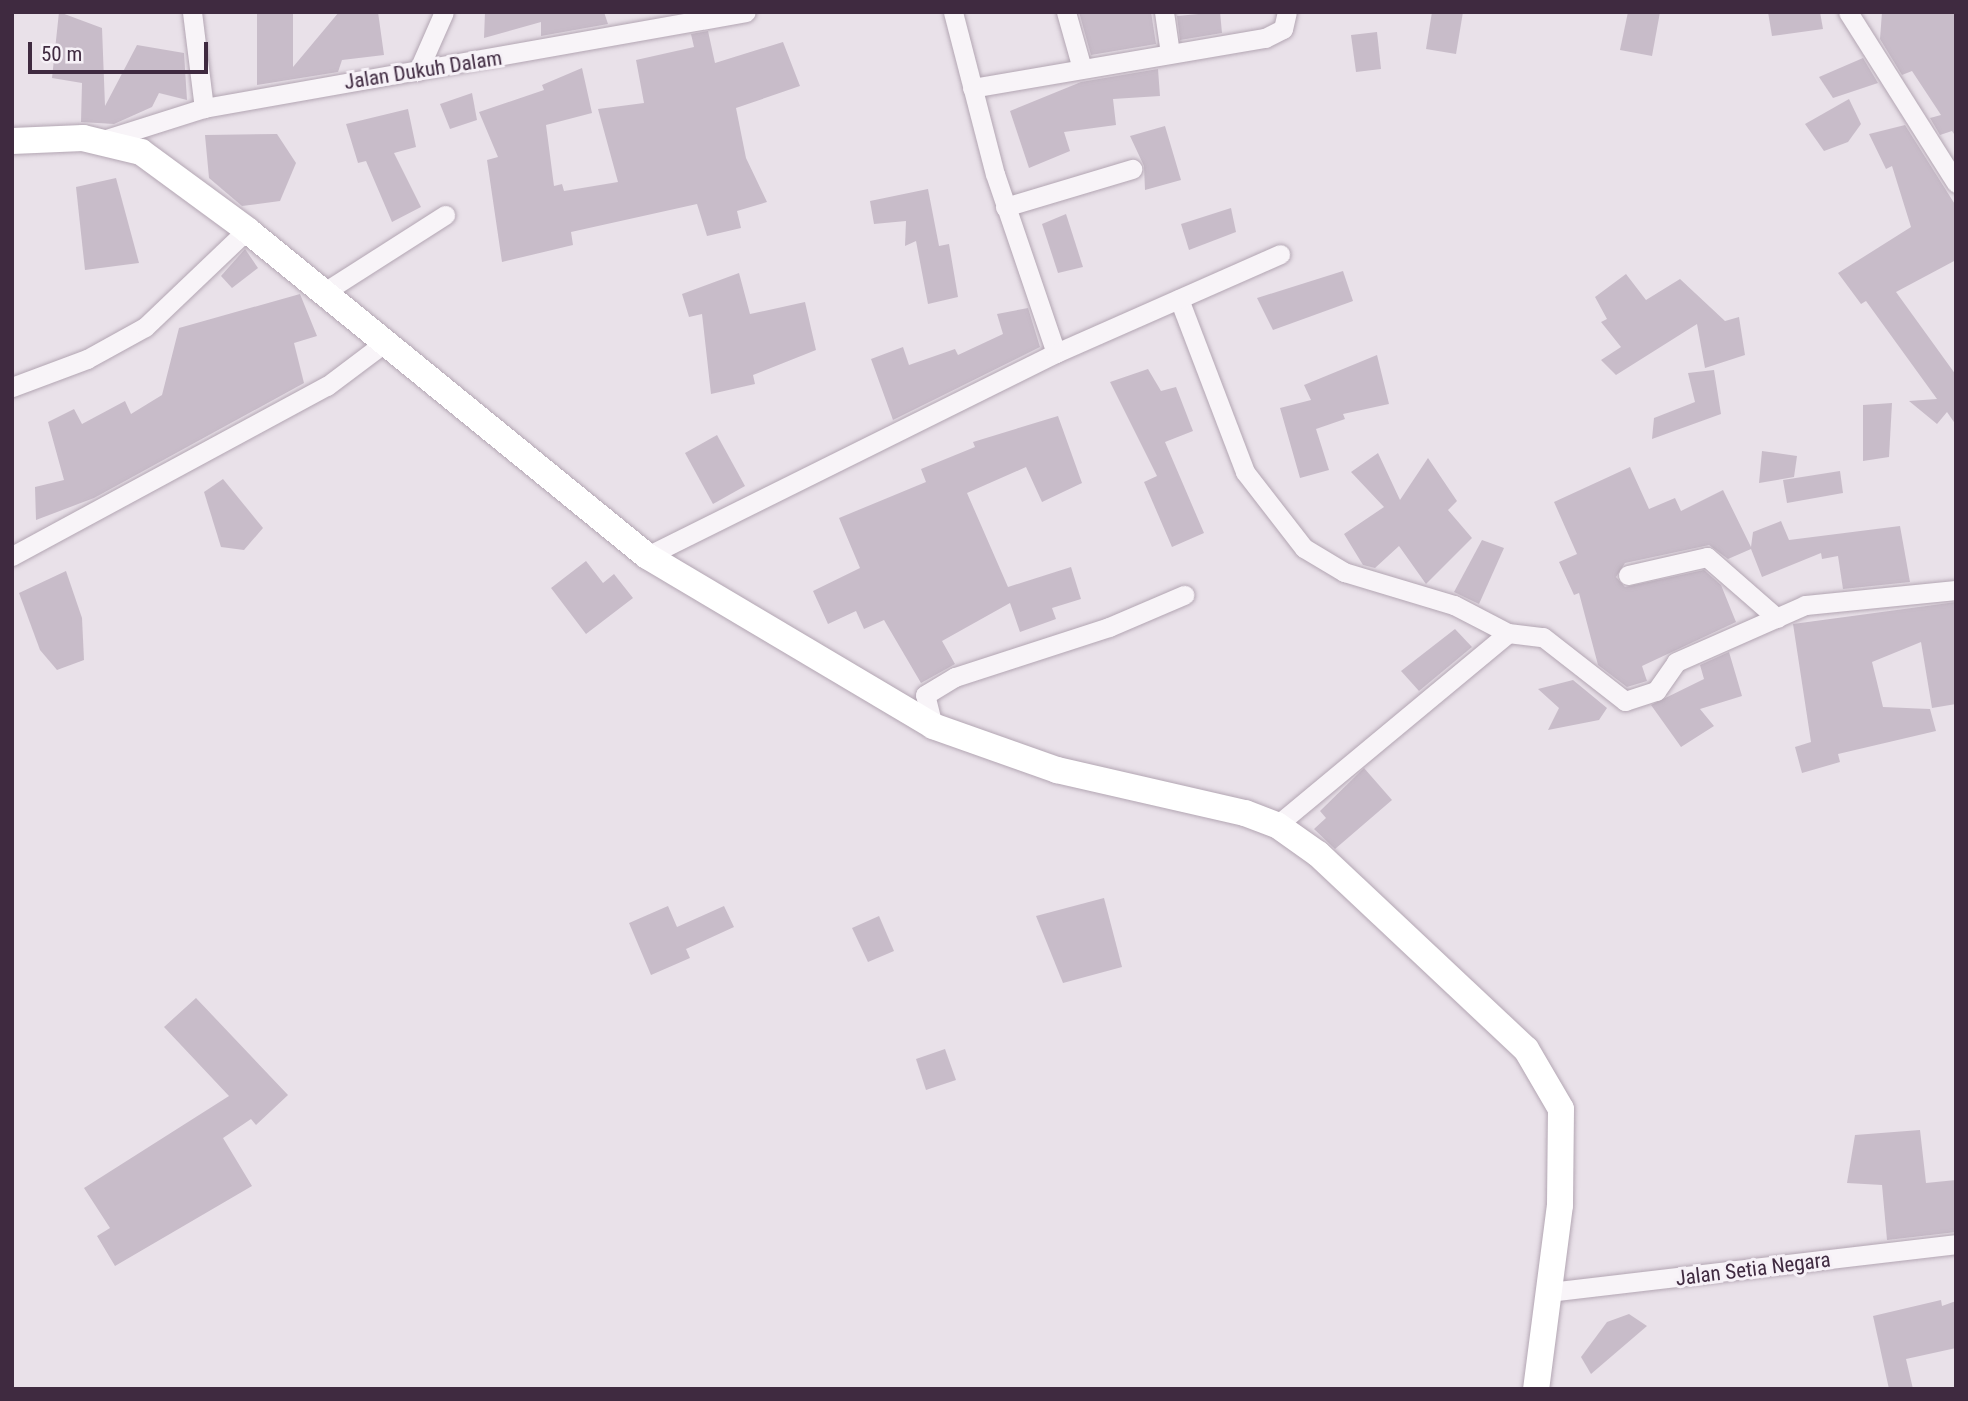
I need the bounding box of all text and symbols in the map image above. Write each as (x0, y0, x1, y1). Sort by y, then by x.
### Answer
scale bar (32, 28, 212, 72)
text: 50 m (41, 42, 82, 66)
street label: Jalan Dukuh Dalam (342, 45, 504, 95)
street label: Jalan Setia Negara (1674, 1247, 1832, 1291)

